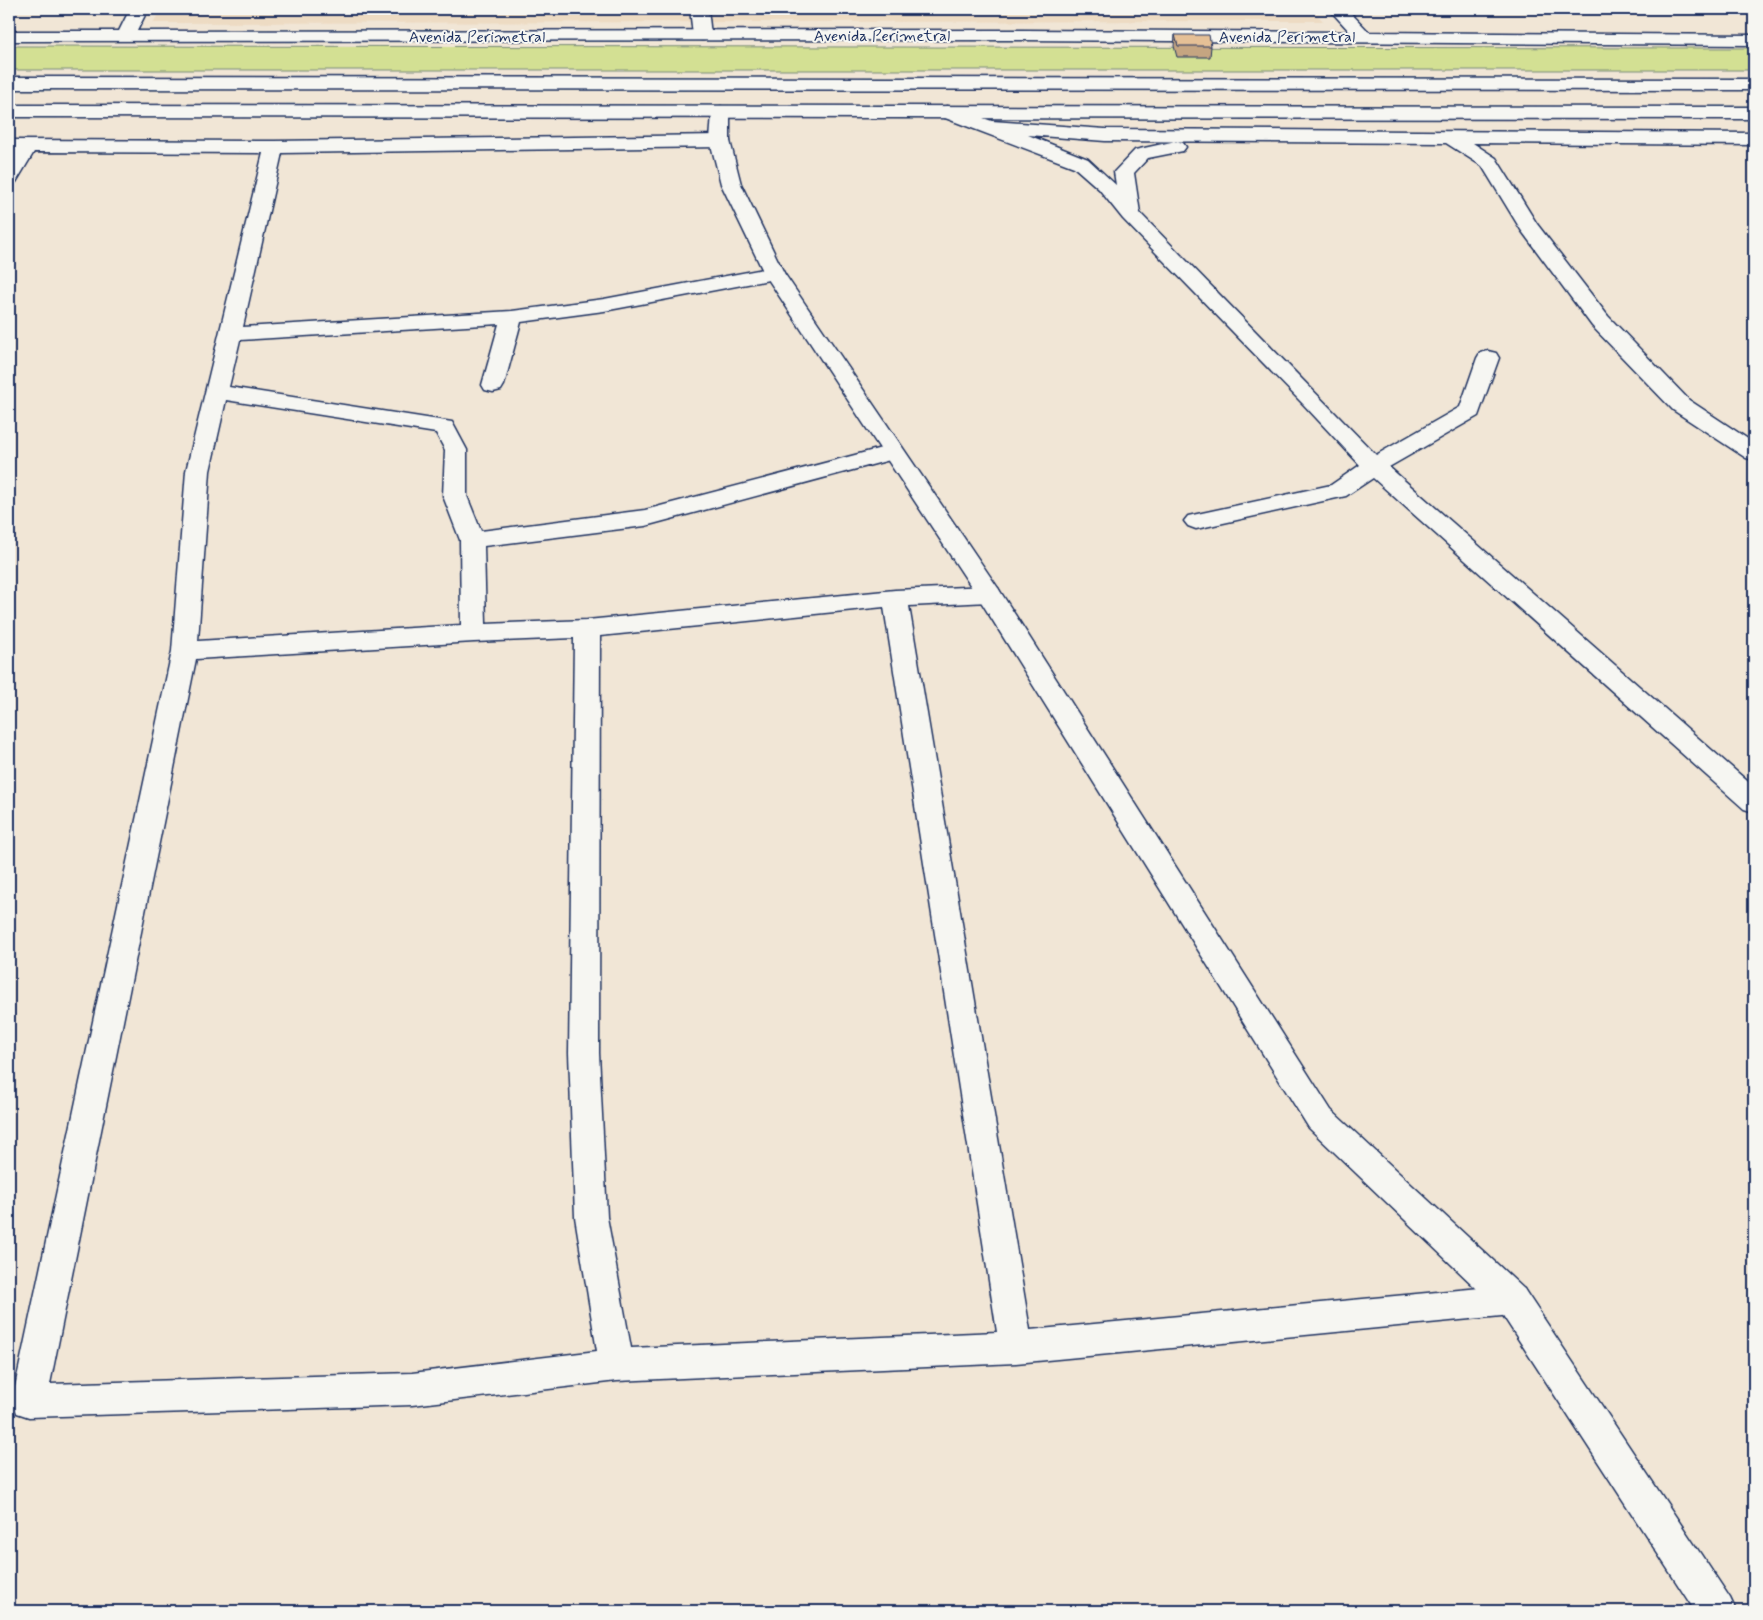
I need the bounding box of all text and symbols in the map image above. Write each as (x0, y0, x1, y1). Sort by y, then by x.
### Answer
street label: Avenida Perimetral (814, 26, 950, 47)
street label: Avenida Perimetral (409, 27, 545, 48)
street label: Avenida Perimetral (1219, 27, 1355, 48)

